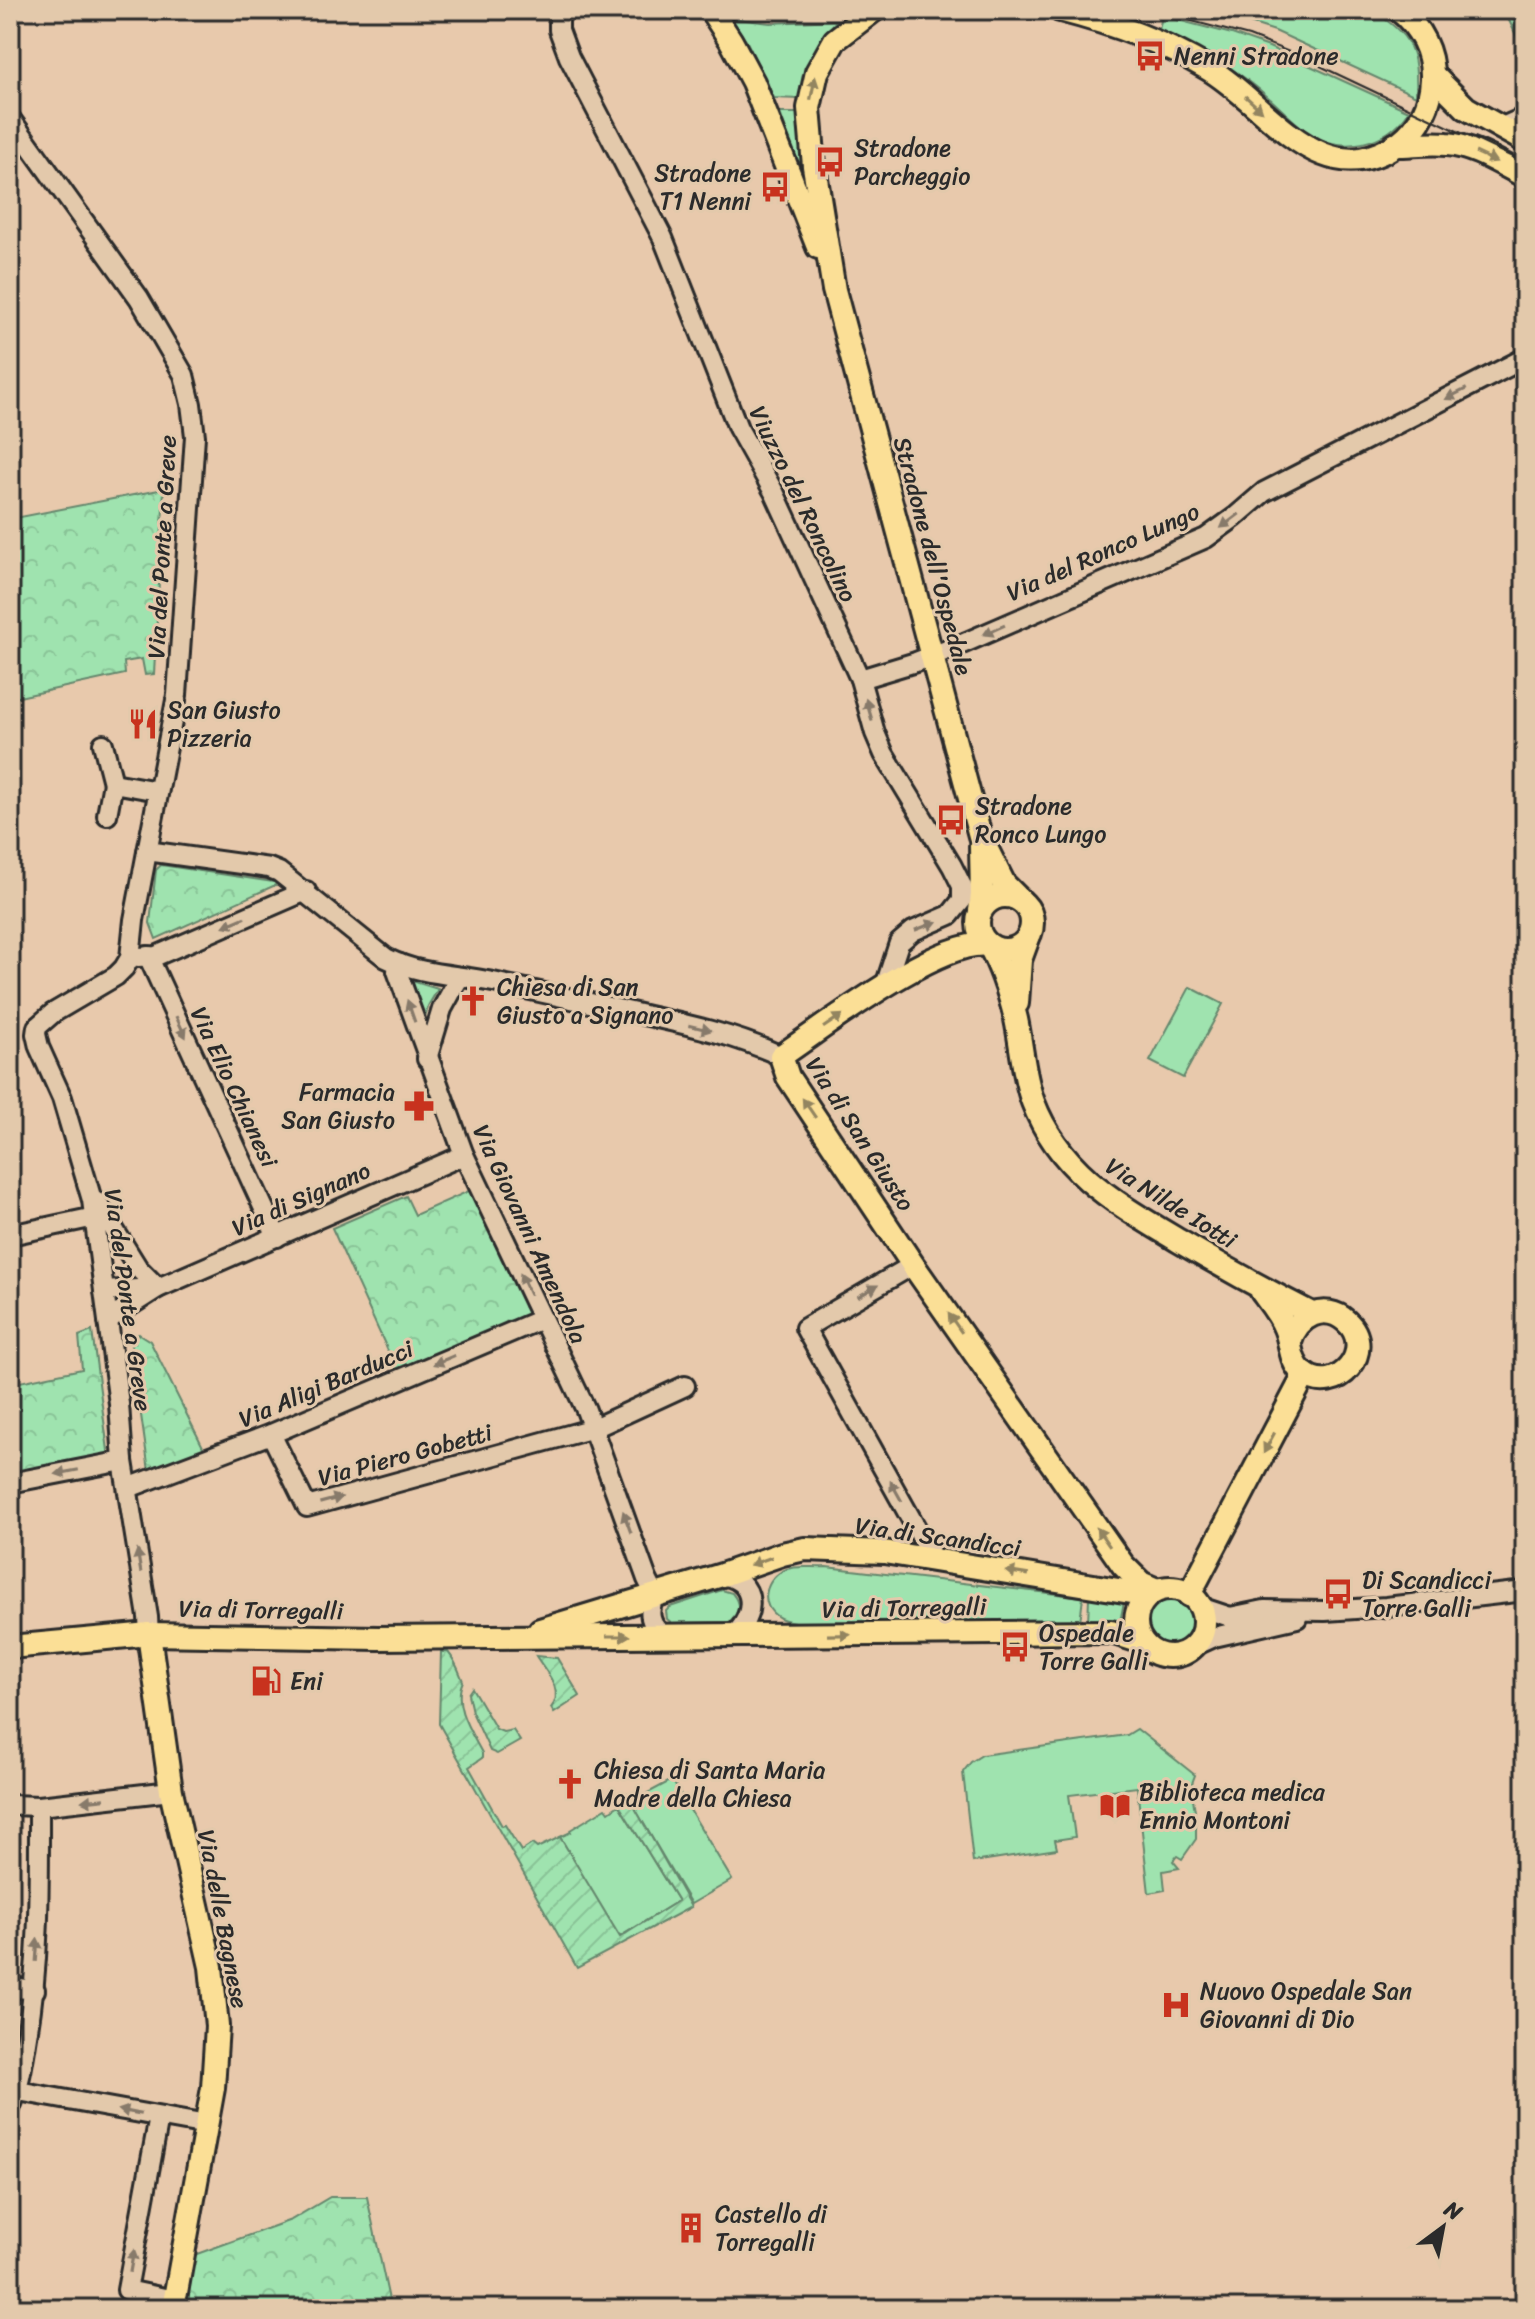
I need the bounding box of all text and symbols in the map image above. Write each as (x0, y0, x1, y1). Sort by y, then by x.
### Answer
place label: Nenni Stradone (1174, 35, 1339, 77)
bus stop icon: Nenni Stradone (1133, 39, 1167, 73)
one-way arrow (807, 76, 820, 101)
one-way arrow (1245, 94, 1264, 112)
place label: Stradone Parcheggio (854, 127, 970, 197)
bus stop icon: Stradone Parcheggio (813, 145, 847, 179)
one-way arrow (1474, 150, 1497, 164)
place label: Stradone T1 Nenni (654, 152, 752, 222)
bus stop icon: Stradone T1 Nenni (758, 170, 792, 204)
one-way arrow (1444, 387, 1467, 401)
street label: Viuzzo del Roncolino (737, 398, 869, 610)
street label: Stradone dell'Ospedale (881, 432, 985, 680)
street label: Via del Ponte a Greve (135, 434, 189, 660)
street label: Via del Ronco Lungo (1000, 491, 1206, 613)
one-way arrow (1219, 512, 1240, 528)
one-way arrow (983, 623, 1006, 636)
place label: San Giusto Pizzeria (167, 689, 281, 759)
one-way arrow (862, 698, 875, 722)
restaurant icon: San Giusto Pizzeria (126, 707, 160, 741)
place label: Stradone Ronco Lungo (975, 785, 1106, 855)
bus stop icon: Stradone Ronco Lungo (934, 803, 968, 837)
one-way arrow (222, 916, 246, 929)
one-way arrow (914, 919, 938, 932)
place label: Chiesa di San Giusto a Signano (497, 966, 673, 1036)
church icon: Chiesa di San Giusto a Signano (456, 984, 490, 1018)
street label: Via Elio Chianesi (178, 999, 290, 1176)
one-way arrow (405, 999, 417, 1023)
one-way arrow (823, 1014, 844, 1029)
one-way arrow (174, 1015, 187, 1039)
one-way arrow (688, 1022, 713, 1035)
street label: Via di San Giusto (794, 1048, 926, 1220)
place label: Farmacia San Giusto (281, 1071, 395, 1141)
pharmacy icon: Farmacia San Giusto (402, 1089, 436, 1123)
one-way arrow (802, 1097, 816, 1119)
street label: Via Giovanni Amendola (461, 1117, 599, 1351)
street label: Via Nilde Iotti (1097, 1146, 1246, 1260)
street label: Via di Signano (225, 1150, 377, 1248)
street label: Via del Ponte a Greve (92, 1186, 164, 1414)
one-way arrow (518, 1272, 532, 1295)
one-way arrow (857, 1284, 879, 1298)
one-way arrow (948, 1313, 963, 1334)
street label: Via Aligi Barducci (232, 1328, 421, 1440)
one-way arrow (432, 1354, 456, 1367)
street label: Via Piero Gobetti (313, 1411, 498, 1498)
one-way arrow (1262, 1432, 1275, 1455)
one-way arrow (54, 1466, 79, 1479)
one-way arrow (889, 1480, 903, 1503)
one-way arrow (320, 1493, 344, 1506)
street label: Via di Scandicci (853, 1505, 1024, 1569)
one-way arrow (621, 1510, 633, 1534)
one-way arrow (1096, 1526, 1111, 1547)
one-way arrow (132, 1548, 145, 1573)
one-way arrow (749, 1556, 773, 1568)
place label: Di Scandicci Torre Galli (1362, 1559, 1492, 1629)
one-way arrow (1004, 1567, 1029, 1579)
bus stop icon: Di Scandicci Torre Galli (1321, 1577, 1355, 1611)
street label: Via di Torregalli (821, 1586, 988, 1630)
street label: Via di Torregalli (178, 1588, 345, 1632)
place label: Ospedale Torre Galli (1039, 1612, 1149, 1682)
one-way arrow (827, 1629, 852, 1641)
one-way arrow (606, 1630, 631, 1642)
bus stop icon: Ospedale Torre Galli (998, 1630, 1032, 1664)
place label: Eni (290, 1660, 324, 1702)
fuel station icon: Eni (249, 1664, 283, 1698)
place label: Chiesa di Santa Maria Madre della Chiesa (594, 1749, 825, 1819)
church icon: Chiesa di Santa Maria Madre della Chiesa (553, 1767, 587, 1801)
place label: Biblioteca medica Ennio Montoni (1139, 1771, 1326, 1841)
library icon: Biblioteca medica Ennio Montoni (1098, 1789, 1132, 1823)
one-way arrow (80, 1794, 105, 1807)
street label: Via delle Bagnese (185, 1826, 261, 2012)
one-way arrow (31, 1937, 44, 1962)
place label: Nuovo Ospedale San Giovanni di Dio (1200, 1970, 1412, 2040)
hospital icon: Nuovo Ospedale San Giovanni di Dio (1159, 1988, 1193, 2022)
one-way arrow (117, 2105, 142, 2117)
north arrow (1403, 2187, 1483, 2267)
text: N (1436, 2189, 1471, 2231)
place label: Castello di Torregalli (715, 2193, 828, 2263)
building icon: Castello di Torregalli (674, 2211, 708, 2245)
one-way arrow (127, 2248, 139, 2273)

